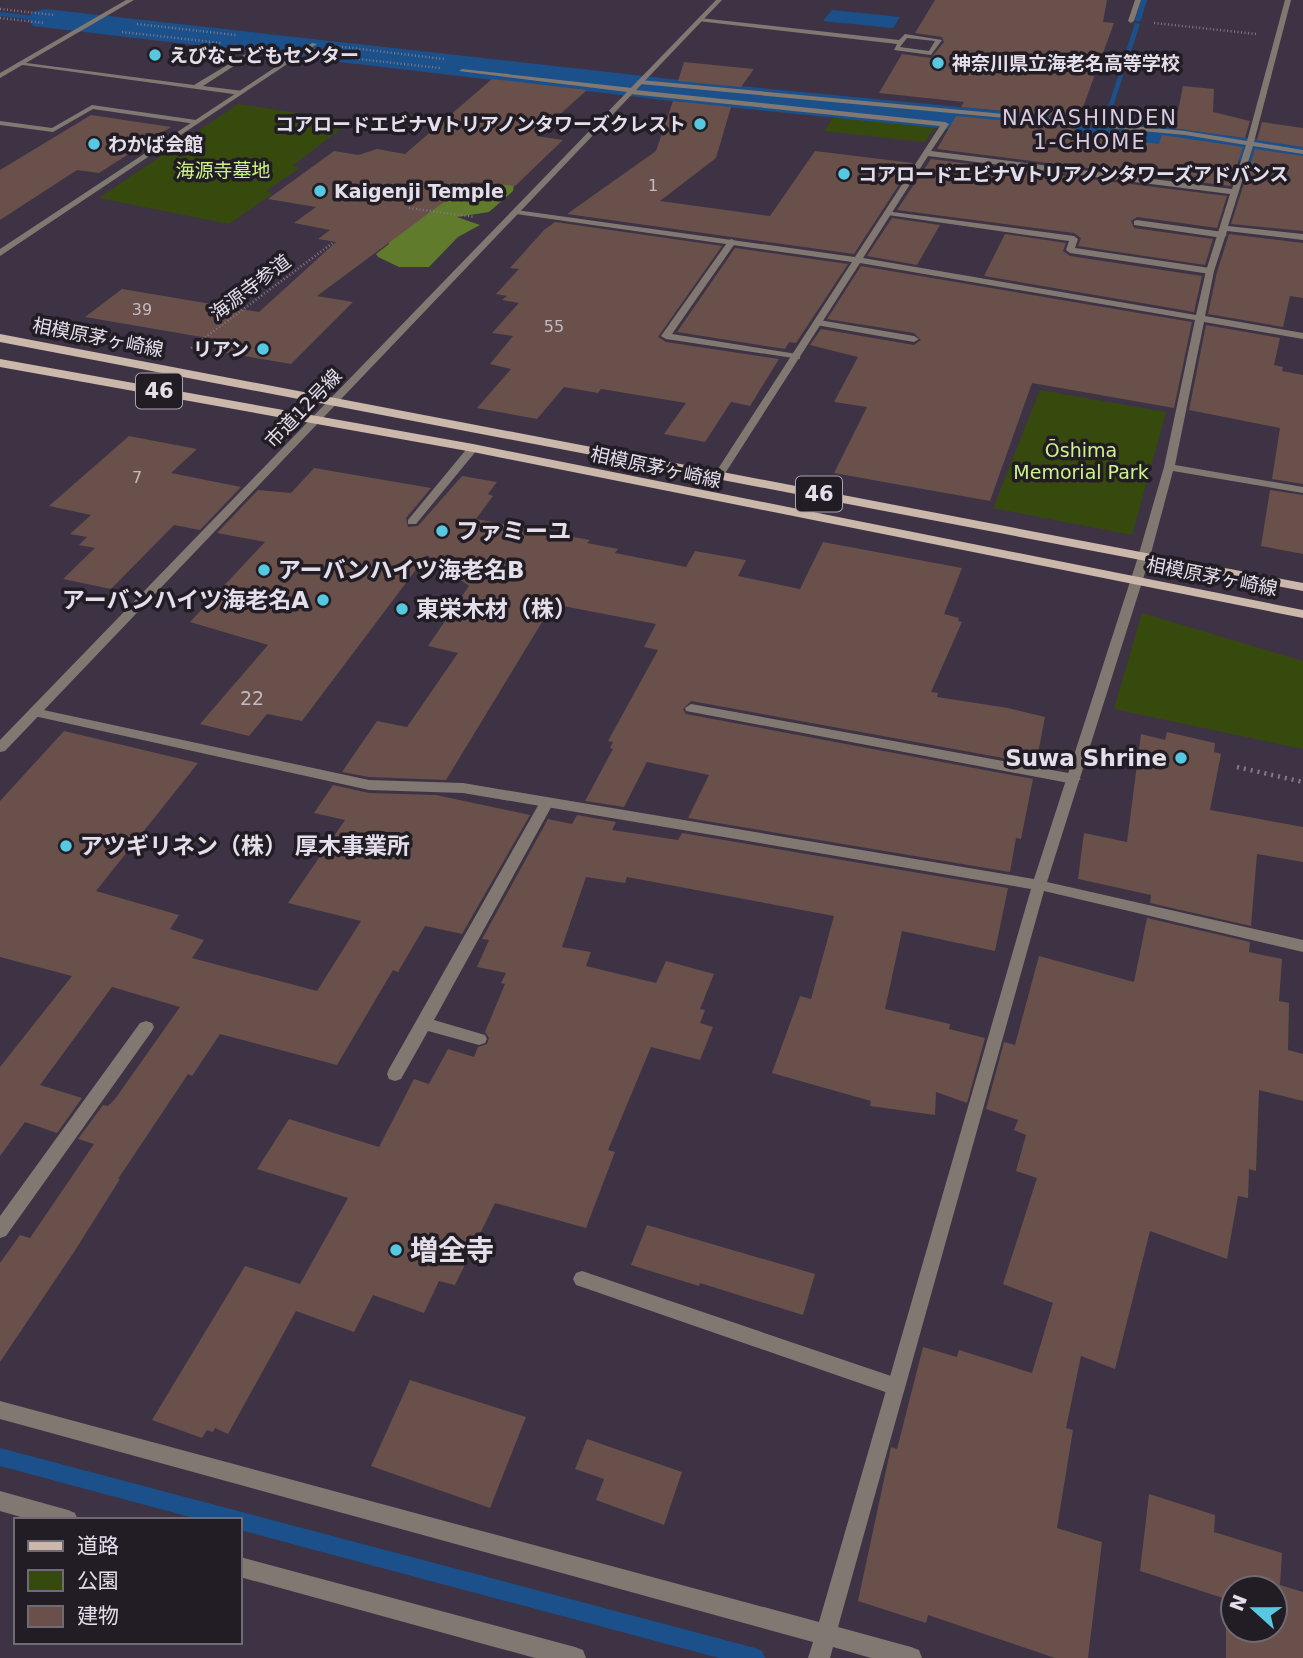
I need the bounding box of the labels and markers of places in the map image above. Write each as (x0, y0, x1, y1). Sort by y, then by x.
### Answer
place label: えびなこどもセンター (169, 44, 359, 66)
marker: えびなこどもセンター (147, 47, 163, 63)
place label: 神奈川県立海老名高等学校 (952, 52, 1180, 74)
marker: 神奈川県立海老名高等学校 (930, 55, 946, 71)
place label: コアロードエビナVトリアノンタワーズクレスト (275, 113, 686, 135)
marker: コアロードエビナVトリアノンタワーズクレスト (692, 116, 708, 132)
place label: わかば会館 (108, 133, 203, 155)
marker: わかば会館 (86, 136, 102, 152)
place label: コアロードエビナVトリアノンタワーズアドバンス (858, 163, 1289, 185)
marker: コアロードエビナVトリアノンタワーズアドバンス (836, 166, 852, 182)
place label: Kaigenji Temple (334, 180, 504, 202)
marker: Kaigenji Temple (312, 183, 328, 199)
place label: リアン (193, 338, 249, 360)
marker: リアン (255, 341, 271, 357)
place label: ファミーユ (456, 518, 571, 544)
marker: ファミーユ (434, 523, 450, 539)
place label: アーバンハイツ海老名B (278, 557, 525, 583)
marker: アーバンハイツ海老名B (256, 562, 272, 578)
place label: アーバンハイツ海老名A (62, 587, 309, 613)
marker: アーバンハイツ海老名A (315, 592, 331, 608)
place label: 東栄木材（株） (416, 596, 577, 622)
marker: 東栄木材（株） (394, 601, 410, 617)
place label: Suwa Shrine (1005, 745, 1167, 771)
marker: Suwa Shrine (1173, 750, 1189, 766)
place label: アツギリネン（株） 厚木事業所 (80, 833, 410, 859)
marker: アツギリネン（株） 厚木事業所 (58, 838, 74, 854)
place label: 増全寺 (410, 1234, 494, 1267)
marker: 増全寺 (388, 1242, 404, 1258)

